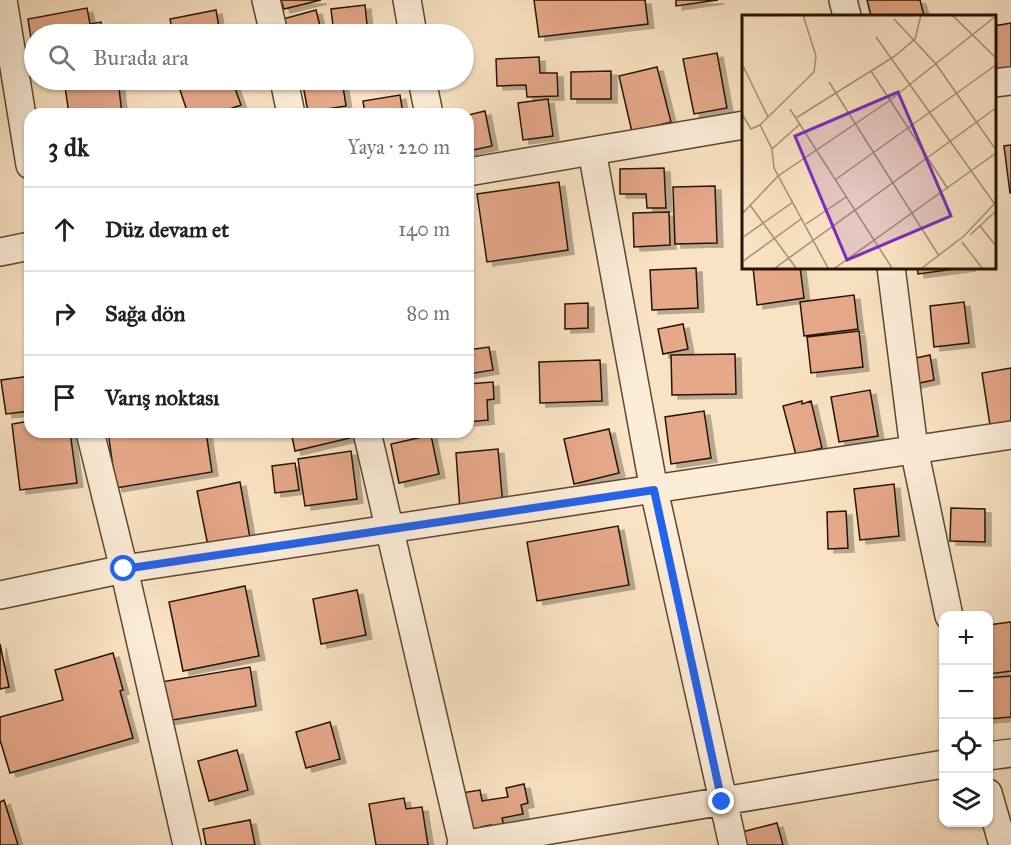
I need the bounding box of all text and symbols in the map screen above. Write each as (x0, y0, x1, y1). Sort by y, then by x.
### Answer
inset map (742, 15, 996, 268)
search box (24, 24, 474, 90)
icon: search (45, 41, 78, 74)
text: Burada ara (93, 44, 189, 71)
text: 3 dk (48, 131, 89, 163)
text: Yaya · 220 m (347, 135, 450, 159)
icon: ahead (48, 213, 81, 246)
text: Düz devam et (105, 216, 229, 243)
text: 140 m (398, 217, 450, 241)
icon: right (48, 297, 81, 330)
text: Sağa dön (105, 300, 185, 327)
text: 80 m (407, 301, 450, 325)
icon: arrive (48, 381, 81, 414)
text: Varış noktası (105, 384, 219, 411)
route start (110, 555, 136, 581)
map controls (939, 611, 993, 827)
button: + (939, 611, 993, 665)
button: − (939, 665, 993, 719)
button: locate (939, 719, 993, 773)
button: layers (939, 773, 993, 827)
route end (708, 788, 734, 814)

